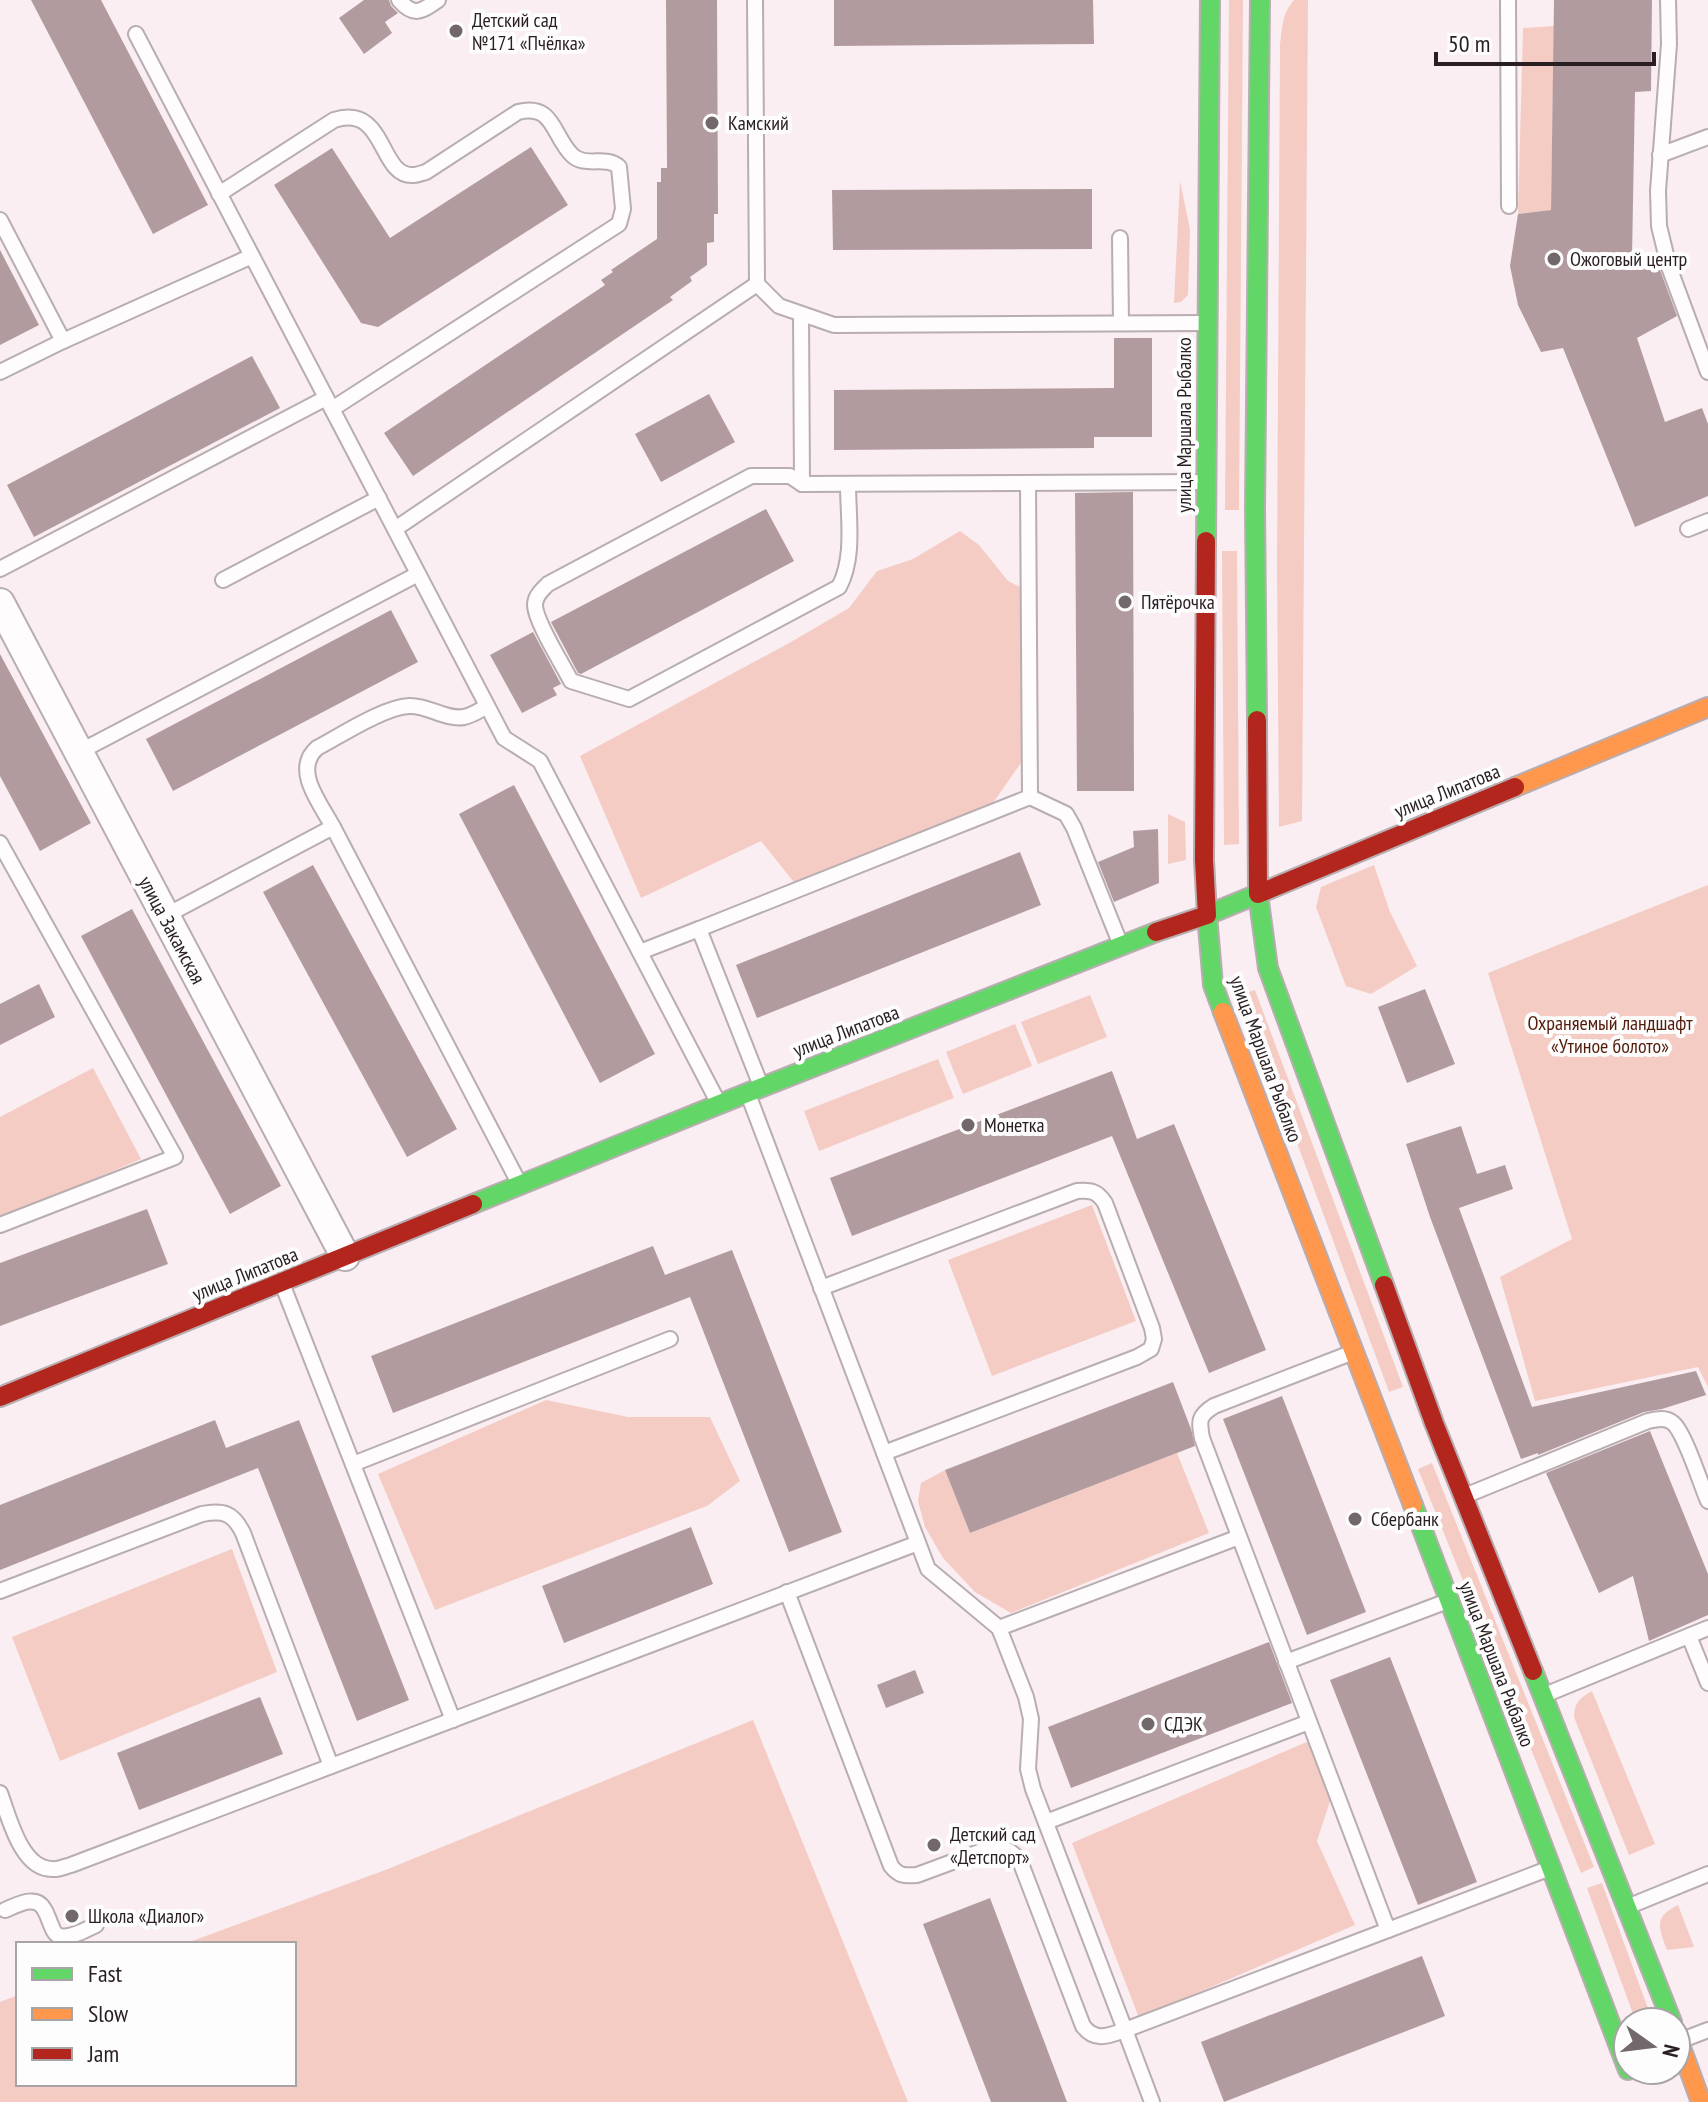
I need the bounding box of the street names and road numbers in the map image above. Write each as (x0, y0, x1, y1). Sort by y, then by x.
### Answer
street label: улица Маршала Рыбалко (1171, 337, 1197, 513)
street label: улица Липатова (1390, 758, 1504, 824)
street label: улица Закамская (133, 871, 211, 989)
street label: улица Маршала Рыбалко (1224, 972, 1308, 1146)
street label: улица Липатова (789, 999, 903, 1063)
street label: улица Липатова (188, 1241, 302, 1307)
street label: улица Маршала Рыбалко (1453, 1578, 1541, 1750)

